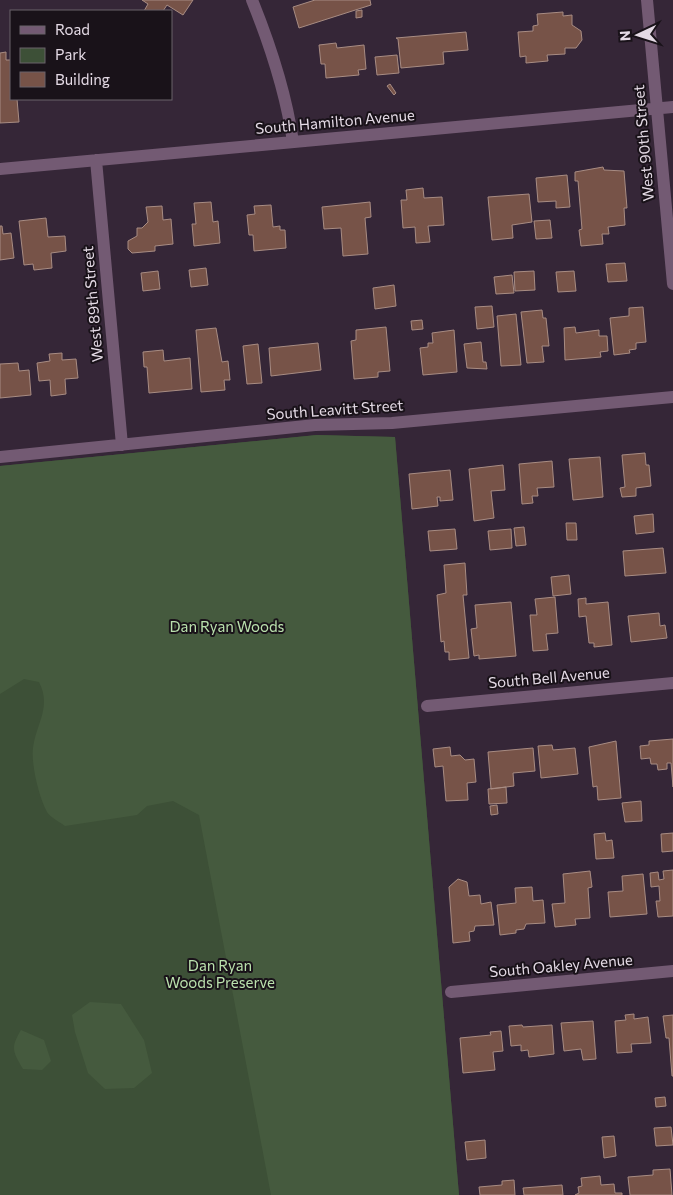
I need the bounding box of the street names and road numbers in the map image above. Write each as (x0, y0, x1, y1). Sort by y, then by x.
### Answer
street label: West 90th Street (629, 84, 657, 202)
street label: South Hamilton Avenue (254, 105, 416, 137)
street label: West 89th Street (78, 245, 106, 363)
street label: South Leavitt Street (266, 395, 404, 423)
street label: South Bell Avenue (487, 663, 610, 691)
street label: South Oakley Avenue (488, 950, 634, 980)

